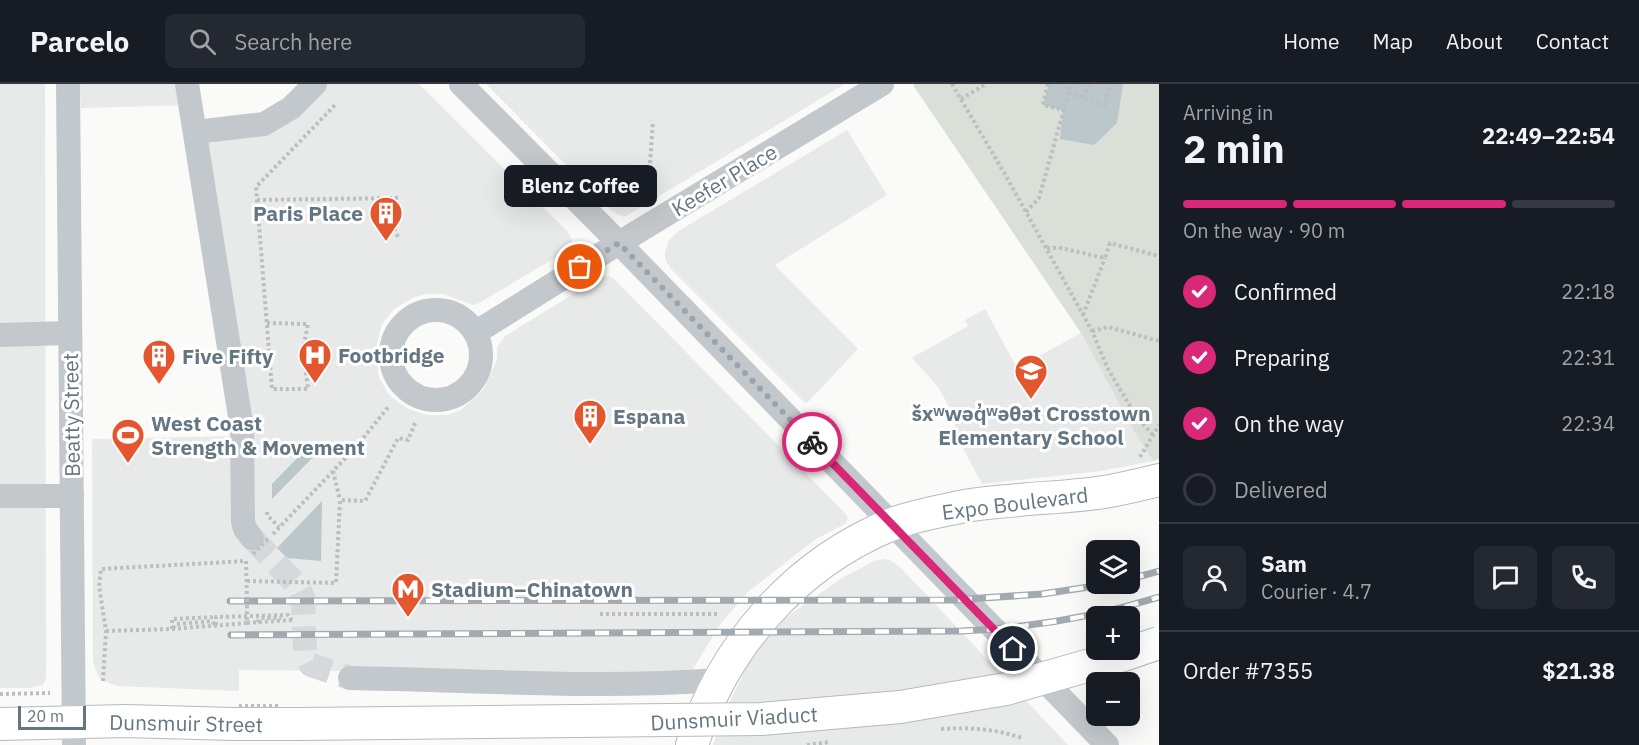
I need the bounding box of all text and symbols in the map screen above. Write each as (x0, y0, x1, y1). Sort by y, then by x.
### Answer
search box (165, 14, 585, 68)
text: Parcelo (30, 23, 129, 60)
icon: search (186, 25, 219, 58)
text: Search here (234, 27, 352, 56)
text: Home (1283, 27, 1340, 55)
text: Map (1373, 27, 1413, 55)
text: About (1446, 27, 1503, 55)
text: Contact (1536, 27, 1609, 55)
text: Arriving in (1183, 99, 1273, 126)
text: 22:49–22:54 (1482, 121, 1615, 150)
text: 2 min (1183, 123, 1285, 174)
street label: Keefer Place (666, 138, 782, 222)
callout: Blenz Coffee (504, 165, 656, 207)
text: Blenz Coffee (521, 172, 640, 199)
building icon: Paris Place (368, 195, 404, 242)
place label: Paris Place (253, 199, 363, 227)
text: On the way · 90 m (1183, 217, 1345, 244)
pin (554, 241, 605, 292)
icon: bag (563, 250, 596, 283)
icon: check (1183, 275, 1216, 308)
text: Confirmed (1234, 277, 1337, 306)
text: 22:18 (1561, 278, 1615, 305)
hospital icon: Footbridge (297, 337, 333, 384)
building icon: Five Fifty (141, 338, 177, 385)
place label: Footbridge (338, 341, 445, 369)
icon: check (1183, 341, 1216, 374)
place label: Five Fifty (182, 342, 274, 370)
text: Preparing (1234, 343, 1329, 372)
text: 22:31 (1561, 344, 1615, 371)
street label: Beatty Street (56, 353, 86, 477)
school or university icon: šxʷwəq̓ʷəθət Crosstown Elementary School (1013, 353, 1049, 400)
building icon: Espana (572, 398, 608, 445)
place label: šxʷwəq̓ʷəθət Crosstown Elementary School (911, 399, 1151, 451)
place label: Espana (613, 402, 686, 430)
icon: check (1183, 407, 1216, 440)
place label: West Coast Strength & Movement (151, 409, 365, 461)
text: On the way (1234, 409, 1344, 438)
text: 22:34 (1561, 410, 1615, 437)
courier (782, 412, 842, 472)
sports icon: West Coast Strength & Movement (110, 417, 146, 464)
icon: bike (796, 426, 829, 459)
text: Delivered (1234, 475, 1328, 504)
street label: Expo Boulevard (940, 480, 1090, 526)
map controls (1086, 540, 1140, 726)
button: layers (1086, 540, 1140, 594)
button: person (1183, 546, 1246, 609)
button: chat (1474, 546, 1537, 609)
button: phone (1552, 546, 1615, 609)
text: Sam (1261, 549, 1307, 578)
metro station icon: Stadium–Chinatown (390, 571, 426, 618)
place label: Stadium–Chinatown (431, 575, 633, 603)
text: Courier · 4.7 (1261, 578, 1372, 605)
button: + (1086, 606, 1140, 660)
pin (987, 623, 1038, 674)
icon: home (996, 632, 1029, 665)
text: Order #7355 (1183, 656, 1313, 685)
text: $21.38 (1542, 656, 1615, 685)
button: − (1086, 672, 1140, 726)
street label: Dunsmuir Viaduct (650, 700, 818, 736)
scale bar (18, 703, 86, 730)
text: 20 m (27, 706, 64, 726)
street label: Dunsmuir Street (109, 708, 263, 738)

